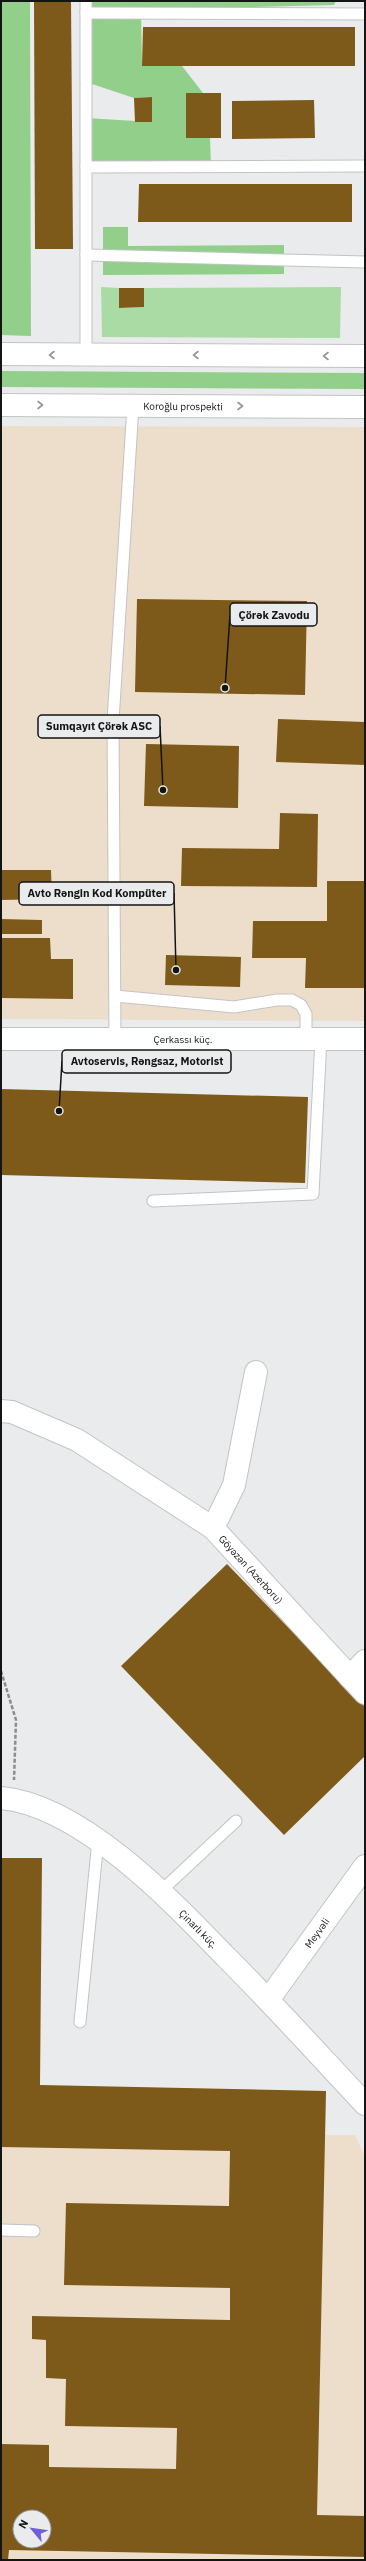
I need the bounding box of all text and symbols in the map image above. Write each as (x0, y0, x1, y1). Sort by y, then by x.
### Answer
one-way arrow (49, 351, 55, 359)
one-way arrow (193, 351, 199, 359)
one-way arrow (323, 352, 329, 360)
street label: Koroğlu prospekti (143, 400, 223, 413)
one-way arrow (37, 401, 43, 409)
one-way arrow (237, 402, 243, 410)
callout: Çörək Zavodu (230, 603, 317, 626)
text: Çörək Zavodu (239, 608, 309, 622)
callout: Sumqayıt Çörək ASC (38, 715, 160, 738)
text: Sumqayıt Çörək ASC (46, 719, 152, 733)
callout: Avto Rəngin Kod Kompüter (19, 882, 174, 905)
text: Avto Rəngin Kod Kompüter (28, 886, 167, 900)
street label: Çerkassı küç. (153, 1033, 213, 1046)
callout: Avtoservis, Rəngsaz, Motorist (62, 1050, 231, 1073)
text: Avtoservis, Rəngsaz, Motorist (71, 1054, 223, 1068)
street label: Göyəzən (Azerboru) (216, 1533, 285, 1607)
street label: Çinarlı küç. (176, 1907, 220, 1951)
street label: Meyvəli (302, 1915, 332, 1951)
north arrow (12, 2509, 52, 2549)
text: N (15, 2517, 31, 2531)

